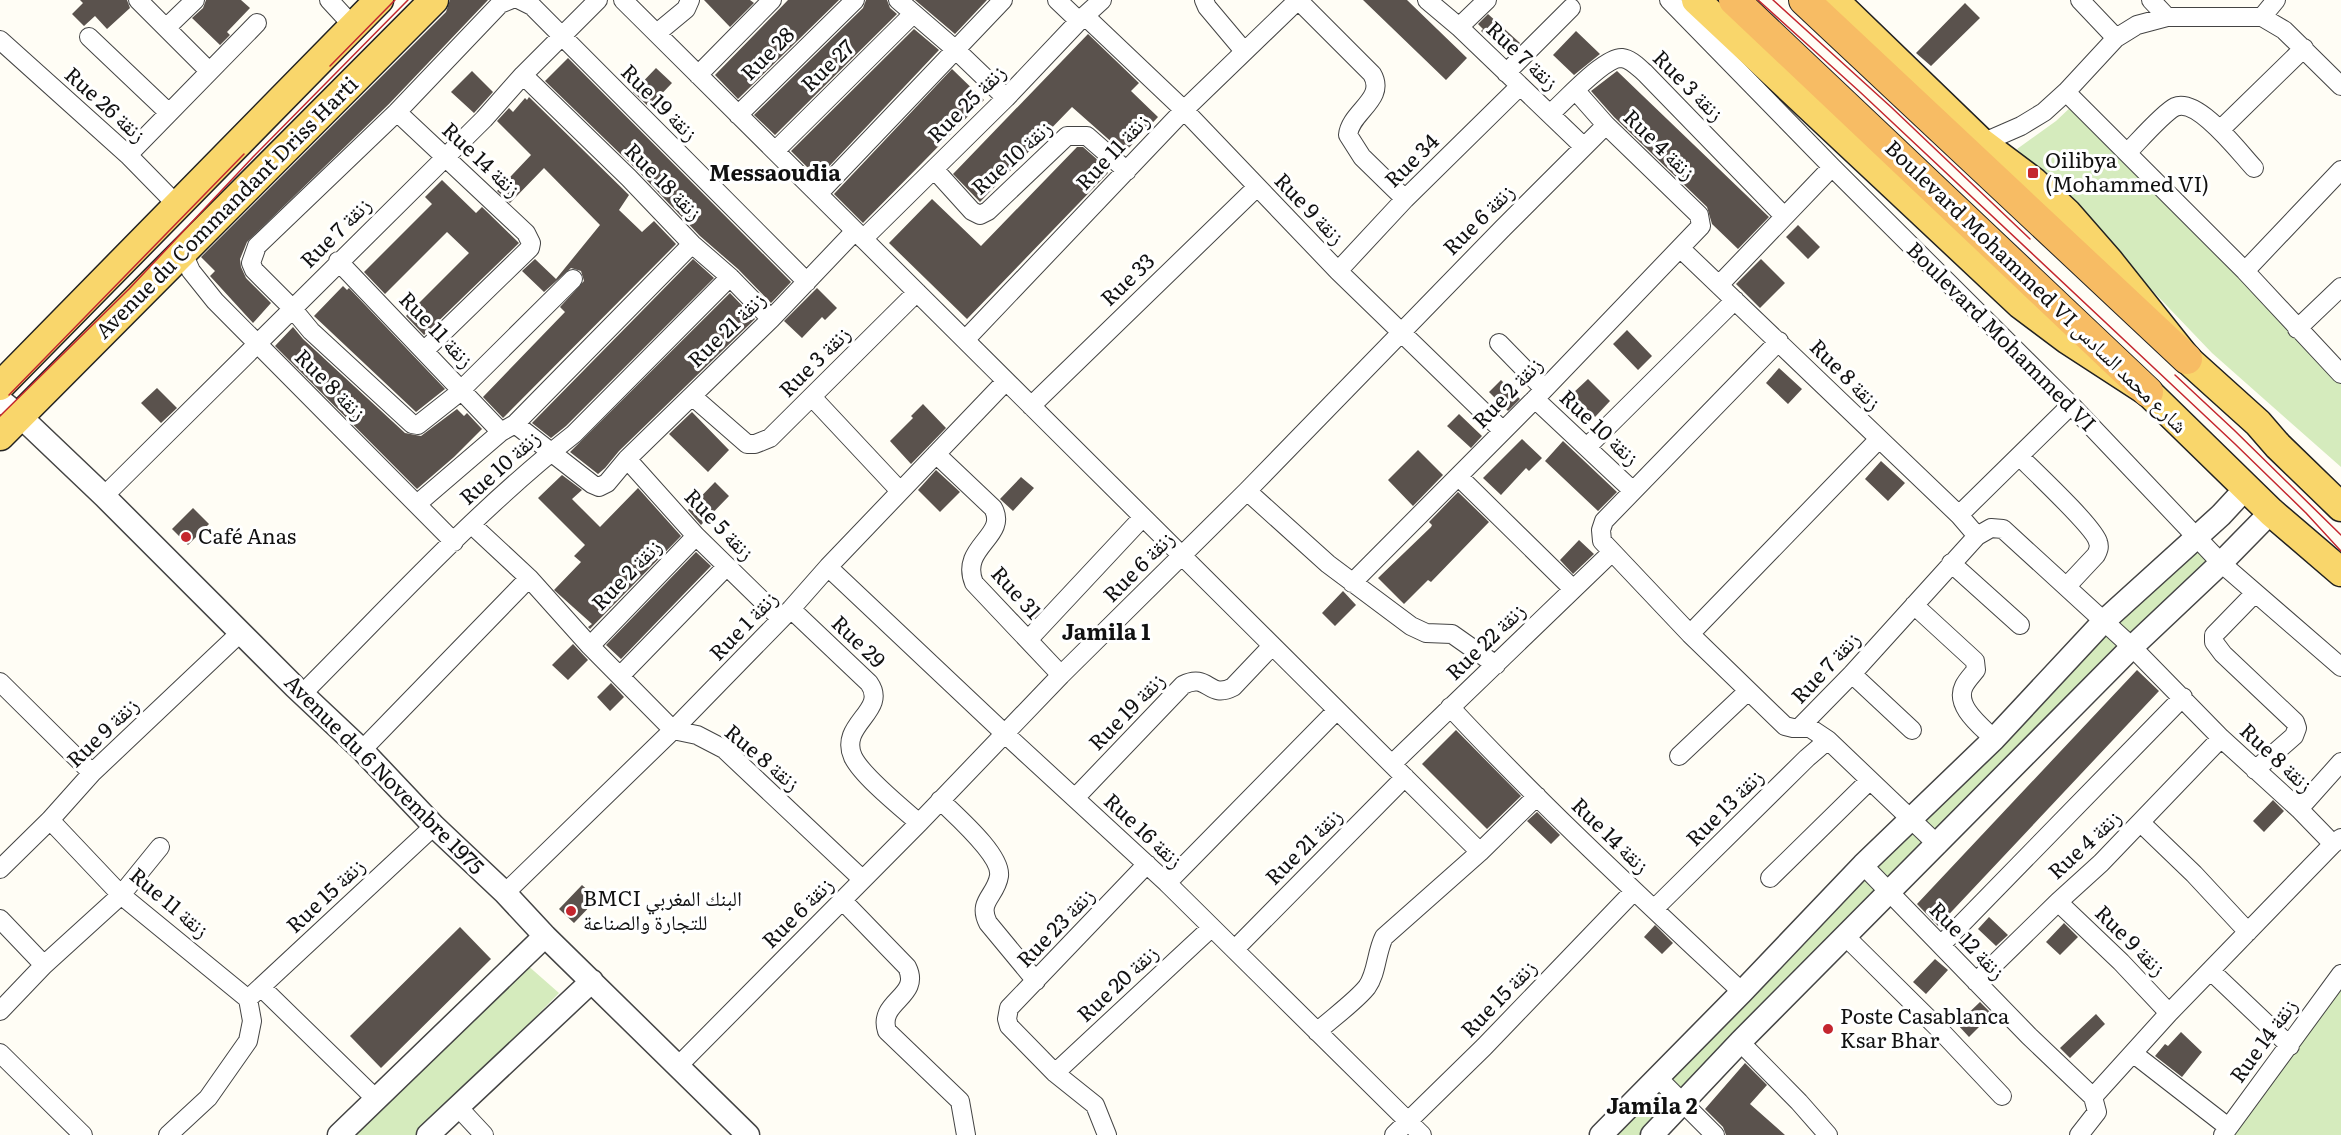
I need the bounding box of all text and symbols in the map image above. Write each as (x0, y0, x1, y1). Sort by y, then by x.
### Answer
street label: Rue 7 زنقة (1481, 12, 1567, 96)
street label: Rue 28 (732, 18, 800, 86)
street label: Rue 27 (793, 31, 860, 98)
street label: Rue 3 زنقة (1647, 42, 1732, 127)
street label: Rue 19 زنقة (615, 56, 706, 147)
street label: Rue 25 زنقة (919, 56, 1011, 148)
street label: Rue 26 زنقة (59, 58, 154, 148)
street label: Avenue du Commandant Driss Harti (87, 68, 364, 345)
street label: Rue 4 زنقة (1618, 101, 1704, 186)
street label: Rue 11 زنقة (1067, 105, 1155, 196)
street label: Rue 10 زنقة (963, 111, 1058, 201)
street label: Rue 14 زنقة (436, 114, 529, 203)
street label: Rue 34 (1376, 125, 1445, 193)
street label: Rue 18 زنقة (619, 134, 711, 226)
street label: Boulevard Mohammed VI شارع محمد السادس (1880, 135, 2192, 439)
place label: Oilibya (Mohammed VI) (2045, 143, 2209, 198)
district label: Messaoudia (709, 155, 841, 188)
street label: Rue 9 زنقة (1269, 164, 1353, 250)
marker: Oilibya (Mohammed VI) (2026, 166, 2040, 180)
street label: Rue 6 زنقة (1435, 176, 1520, 261)
street label: Rue 7 زنقة (292, 189, 377, 274)
street label: Boulevard Mohammed VI (1901, 237, 2101, 437)
street label: Rue 33 (1092, 245, 1160, 312)
street label: Rue 11 زنقة (393, 283, 482, 373)
street label: Rue 21 زنقة (679, 283, 771, 373)
street label: Rue 3 زنقة (771, 318, 856, 403)
street label: Rue 8 زنقة (1804, 330, 1890, 416)
street label: Rue 8 زنقة (289, 340, 375, 426)
street label: Rue 2 زنقة (1464, 348, 1548, 434)
street label: Rue 10 زنقة (1554, 381, 1648, 471)
street label: Rue 10 زنقة (451, 421, 546, 511)
street label: Rue 5 زنقة (679, 480, 763, 566)
place label: Café Anas (198, 519, 296, 550)
street label: Rue 6 زنقة (1095, 523, 1180, 608)
marker: Café Anas (179, 530, 193, 544)
street label: Rue 2 زنقة (583, 530, 667, 616)
street label: Rue 31 (985, 558, 1051, 625)
street label: Rue 1 زنقة (701, 582, 784, 666)
street label: Rue 22 زنقة (1438, 594, 1531, 686)
street label: Rue 29 (826, 607, 894, 674)
district label: Jamila 1 (1062, 614, 1150, 647)
street label: Rue 7 زنقة (1782, 623, 1866, 709)
street label: Rue 19 زنقة (1080, 664, 1170, 756)
street label: Avenue du 6 Novembre 1975 (279, 666, 493, 880)
street label: Rue 9 زنقة (58, 689, 144, 773)
street label: Rue 8 زنقة (2234, 714, 2321, 798)
street label: Rue 8 زنقة (719, 715, 808, 797)
street label: Rue 13 زنقة (1678, 761, 1769, 852)
street label: Rue 16 زنقة (1098, 784, 1191, 874)
street label: Rue 14 زنقة (1566, 789, 1658, 879)
street label: Rue 21 زنقة (1257, 800, 1348, 891)
street label: Rue 4 زنقة (2040, 801, 2127, 885)
street label: Rue 15 زنقة (278, 850, 371, 939)
street label: Rue 11 زنقة (124, 859, 217, 944)
street label: Rue 6 زنقة (754, 869, 839, 954)
street label: Rue 23 زنقة (1008, 879, 1100, 973)
place label: BMCI البنك المغربي للتجارة والصناعة (583, 881, 742, 936)
street label: Rue 12 زنقة (1924, 893, 2014, 985)
street label: Rue 9 زنقة (2089, 897, 2174, 982)
marker: BMCI البنك المغربي للتجارة والصناعة (564, 904, 578, 918)
street label: Rue 20 زنقة (1069, 936, 1164, 1028)
street label: Rue 15 زنقة (1452, 951, 1542, 1043)
street label: Rue 14 زنقة (2221, 991, 2303, 1088)
place label: Poste Casablanca Ksar Bhar (1840, 999, 2010, 1054)
marker: Poste Casablanca Ksar Bhar (1821, 1022, 1835, 1036)
district label: Jamila 2 (1606, 1088, 1698, 1121)

